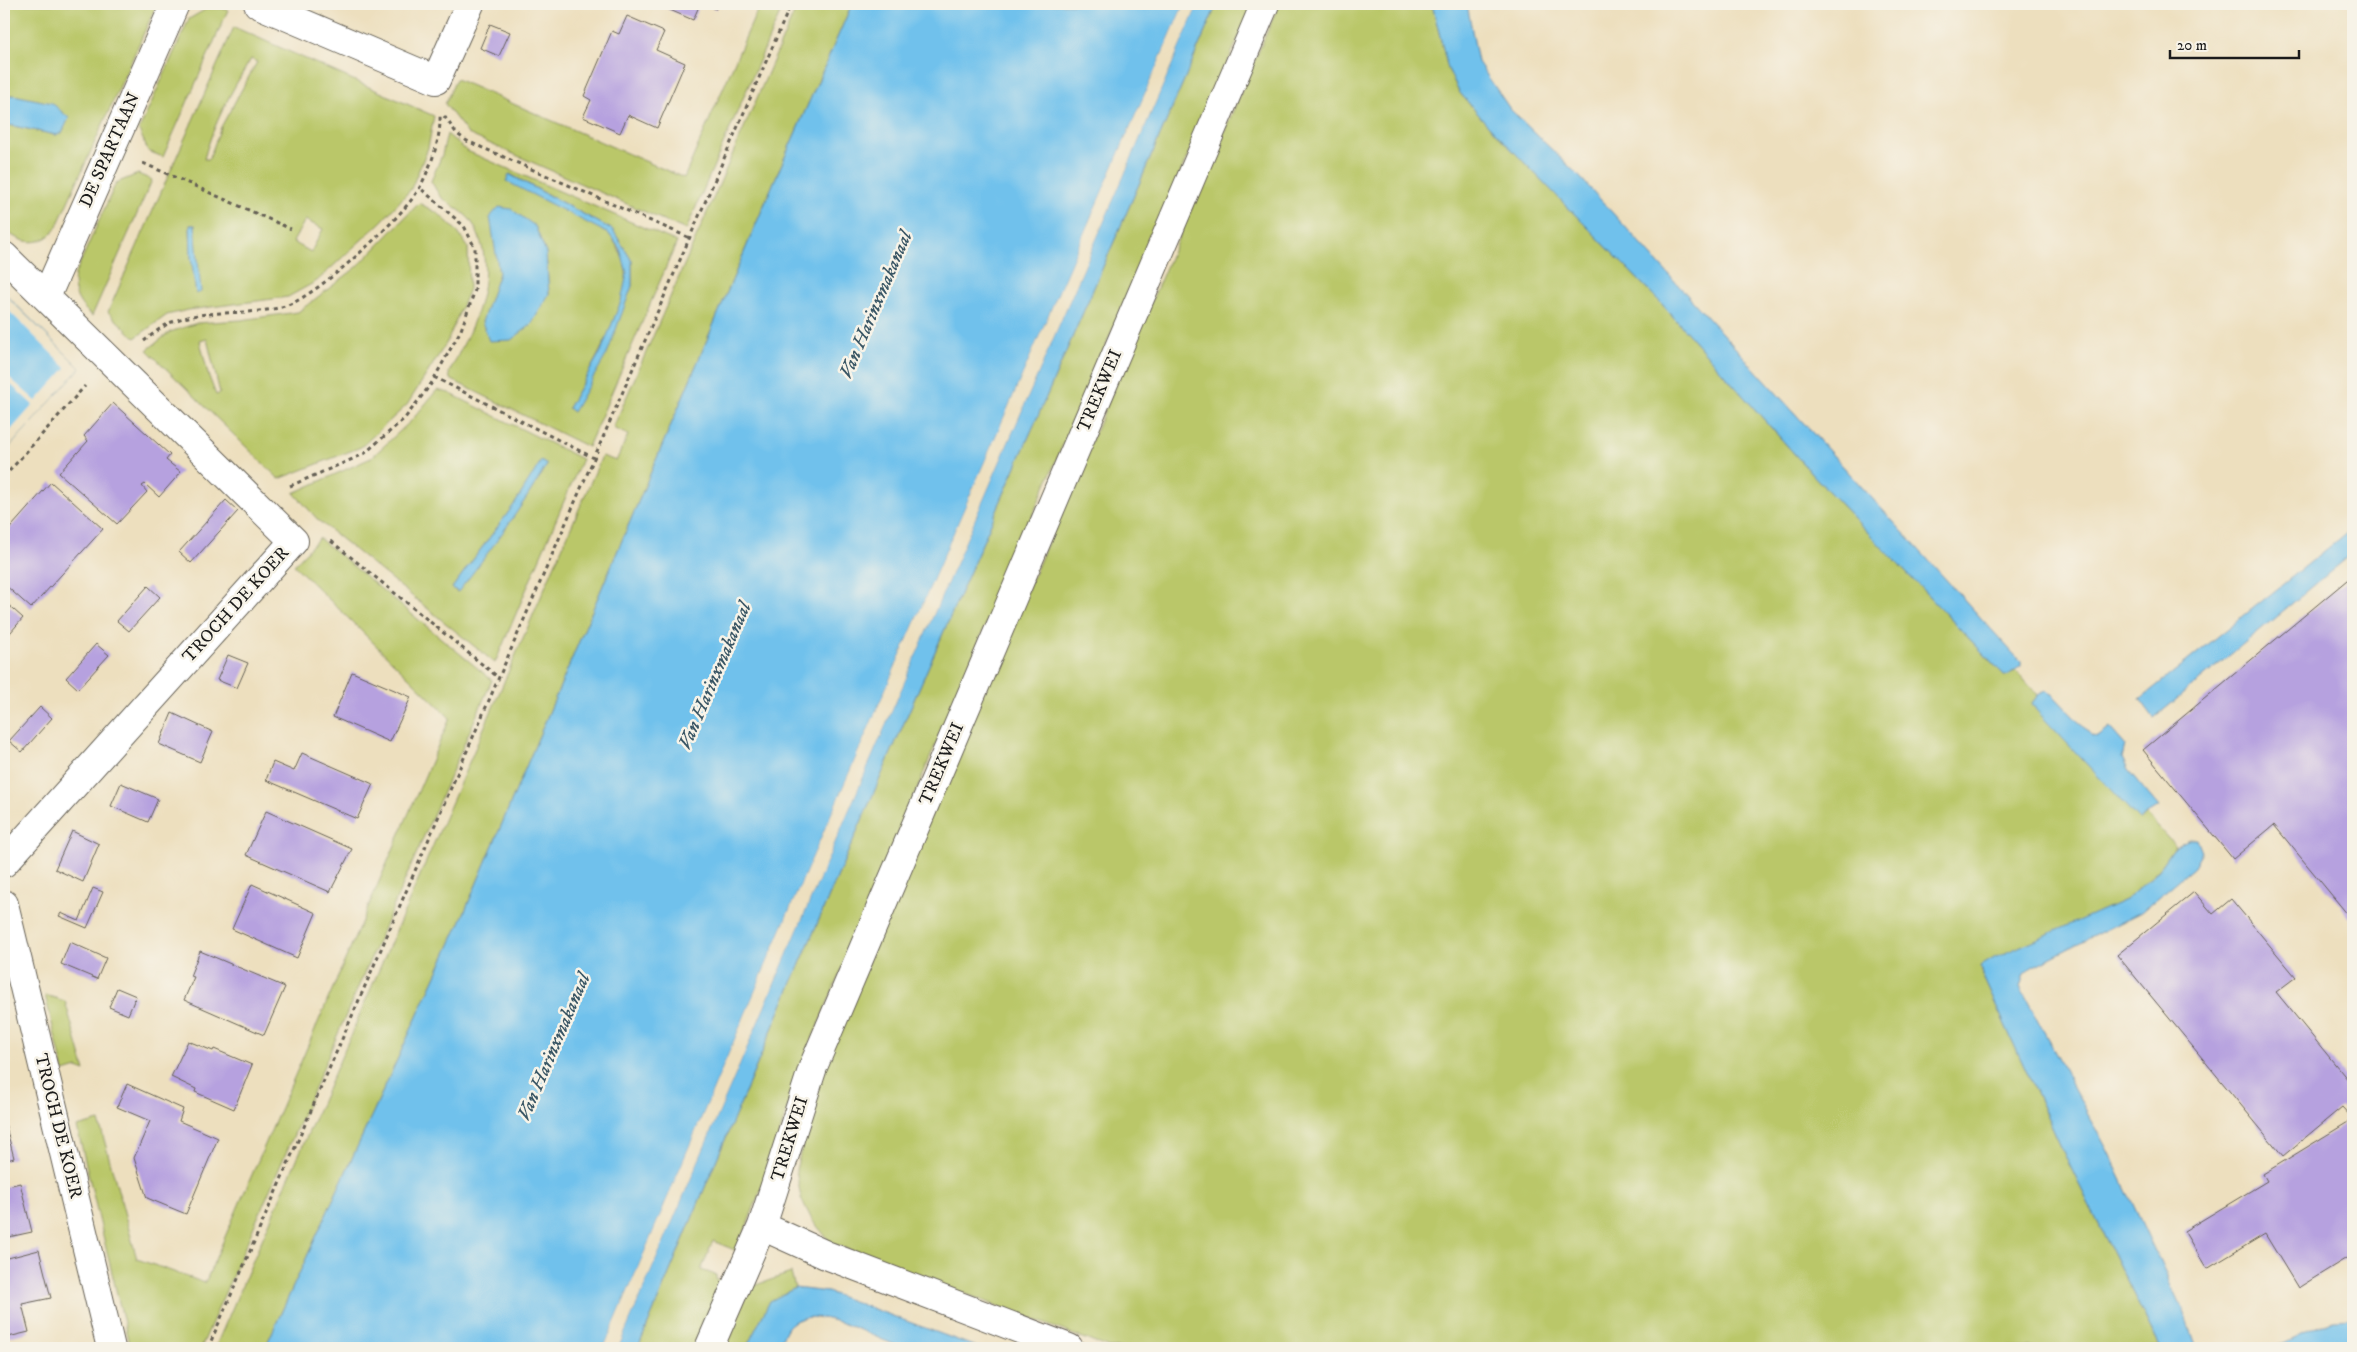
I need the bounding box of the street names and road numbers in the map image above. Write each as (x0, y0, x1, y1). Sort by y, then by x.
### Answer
street label: DE SPARTAAN (75, 89, 145, 211)
street label: TREKWEI (1073, 346, 1127, 436)
street label: TROCH DE KOER (178, 542, 294, 668)
street label: TREKWEI (915, 719, 969, 809)
street label: TROCH DE KOER (29, 1051, 87, 1201)
street label: TREKWEI (767, 1094, 813, 1184)

